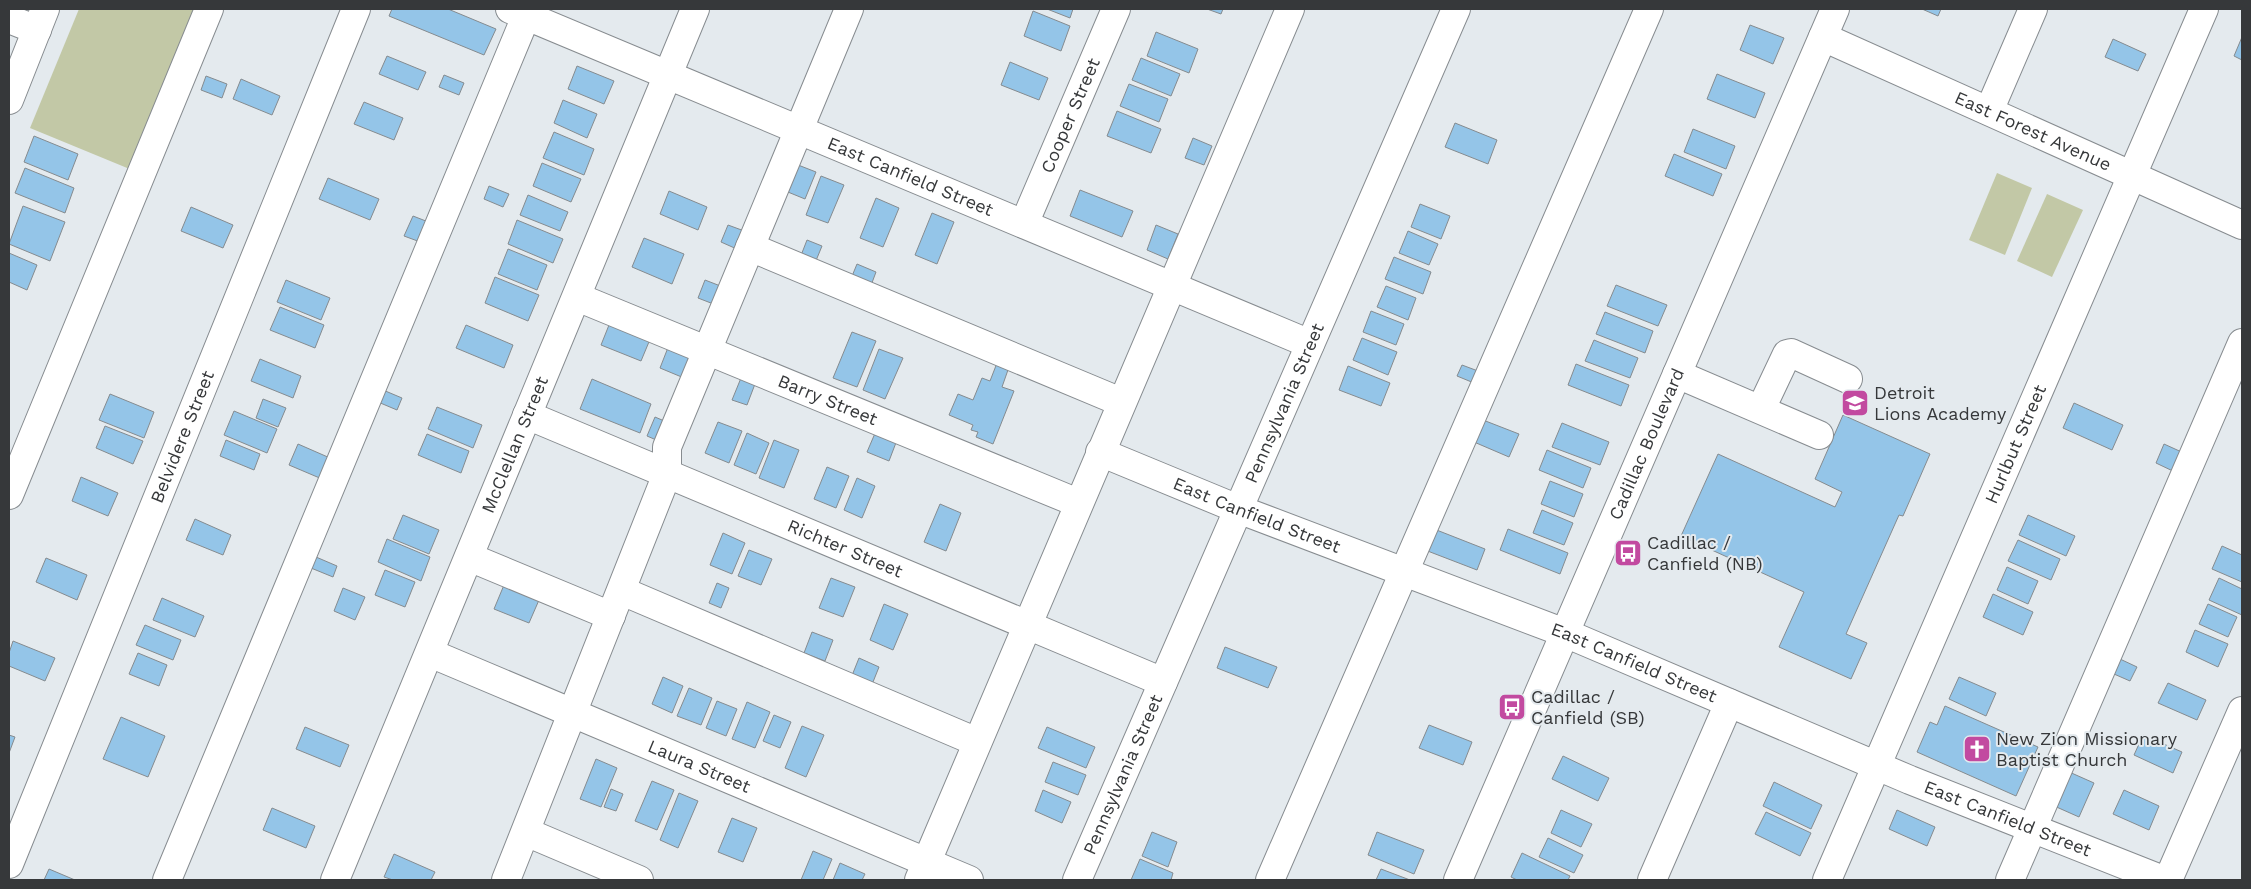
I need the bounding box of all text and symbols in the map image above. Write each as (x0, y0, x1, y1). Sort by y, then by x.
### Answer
street label: Cooper Street (1036, 54, 1104, 176)
street label: East Forest Avenue (1952, 86, 2115, 175)
street label: East Canfield Street (824, 132, 997, 220)
street label: Pennsylvania Street (1240, 319, 1328, 486)
street label: Cadillac Boulevard (1604, 365, 1688, 523)
street label: Belvidere Street (146, 367, 218, 506)
street label: Barry Street (775, 370, 881, 430)
street label: McClellan Street (477, 373, 552, 516)
street label: Hurlbut Street (1980, 381, 2050, 507)
place label: Detroit Lions Academy (1874, 382, 2007, 424)
school or university icon: Detroit Lions Academy (1840, 388, 1870, 418)
street label: East Canfield Street (1170, 472, 1344, 557)
street label: Richter Street (785, 515, 907, 582)
place label: Cadillac / Canfield (NB) (1647, 532, 1763, 574)
bus stop icon: Cadillac / Canfield (NB) (1613, 538, 1643, 568)
street label: East Canfield Street (1548, 618, 1721, 707)
place label: Cadillac / Canfield (SB) (1531, 686, 1645, 728)
street label: Pennsylvania Street (1078, 691, 1167, 858)
bus stop icon: Cadillac / Canfield (SB) (1497, 692, 1527, 722)
place label: New Zion Missionary Baptist Church (1996, 728, 2178, 770)
church icon: New Zion Missionary Baptist Church (1962, 734, 1992, 764)
street label: Laura Street (645, 735, 754, 797)
street label: East Canfield Street (1921, 776, 2095, 861)

